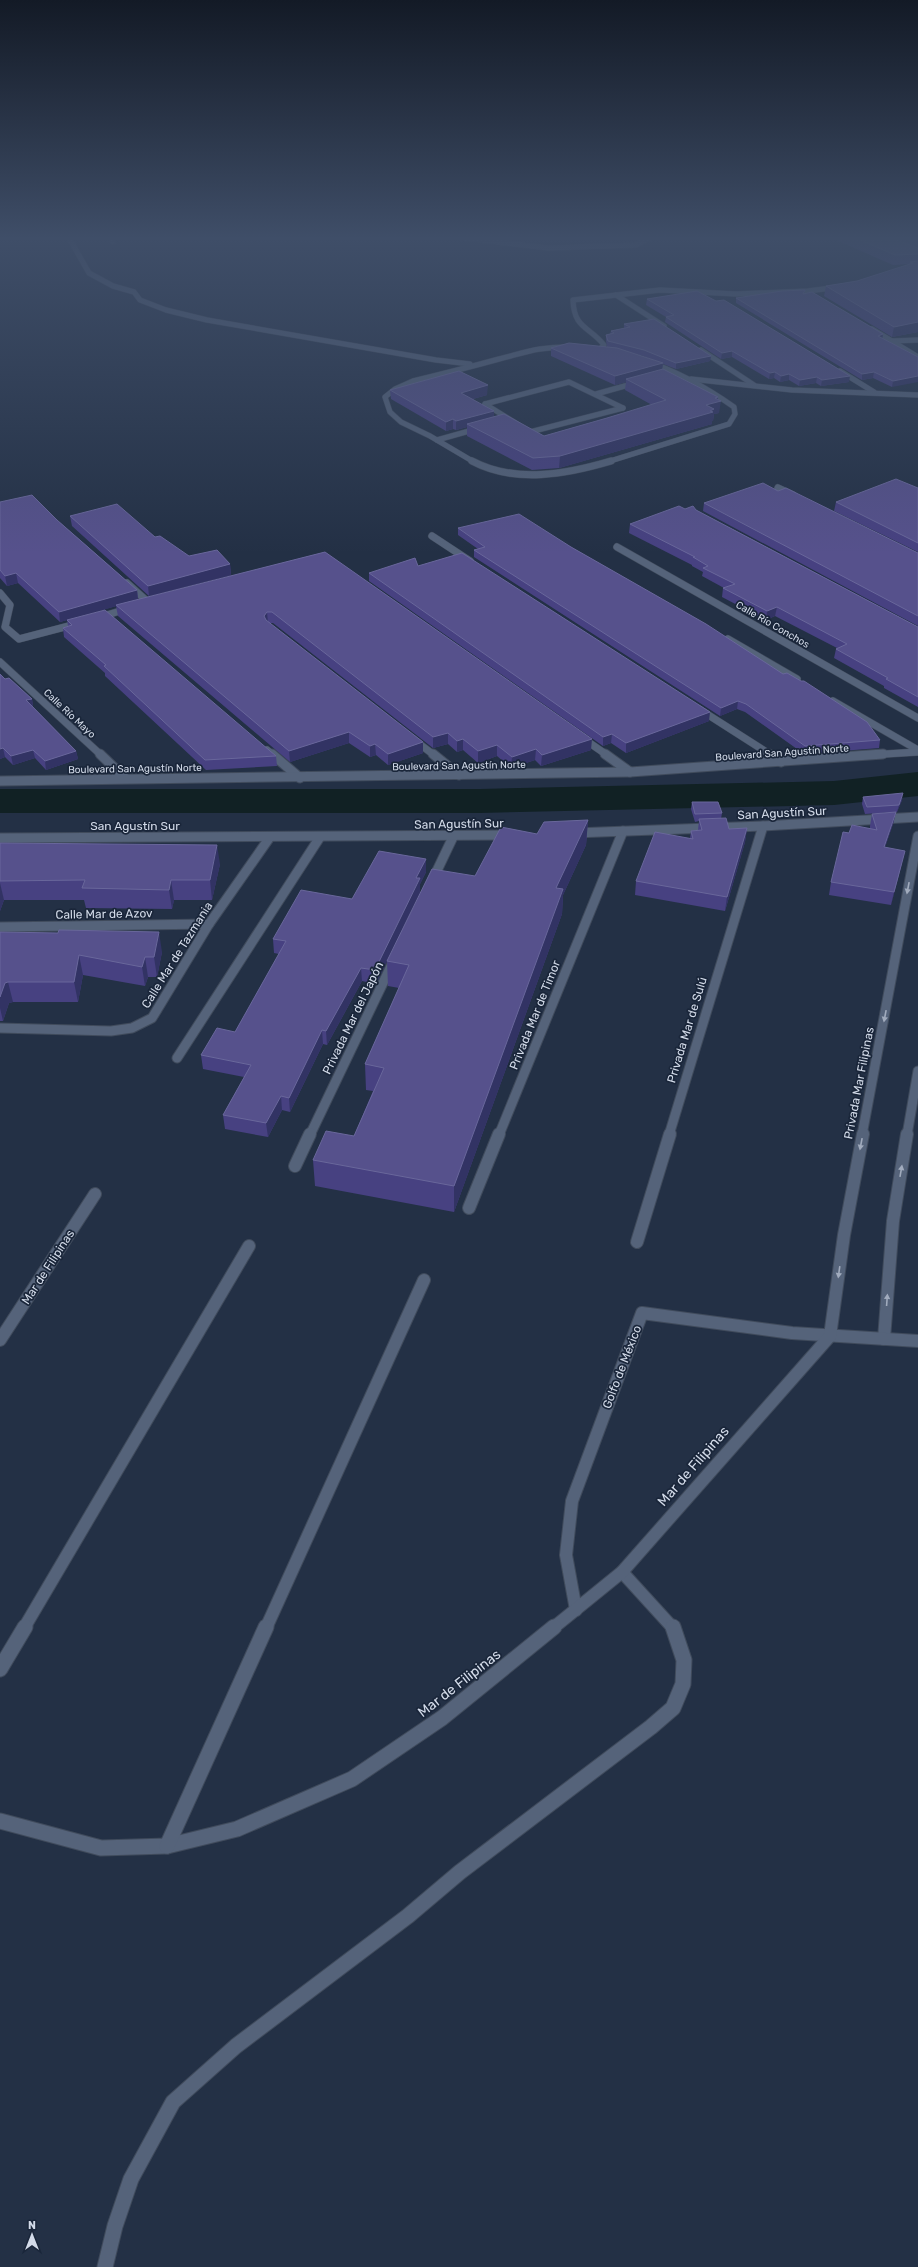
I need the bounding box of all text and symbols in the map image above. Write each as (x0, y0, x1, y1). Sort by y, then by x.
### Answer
street label: Calle Río Conchos (733, 599, 812, 651)
street label: Calle Río Mayo (41, 687, 98, 741)
street label: Boulevard San Agustín Norte (715, 742, 850, 764)
street label: Boulevard San Agustín Norte (392, 759, 526, 773)
street label: Boulevard San Agustín Norte (68, 762, 202, 776)
street label: San Agustín Sur (737, 804, 827, 822)
street label: San Agustín Sur (414, 816, 504, 832)
street label: San Agustín Sur (90, 819, 180, 833)
one-way arrow (905, 882, 911, 894)
street label: Calle Mar de Tazmania (139, 899, 215, 1011)
street label: Calle Mar de Azov (55, 906, 153, 922)
street label: Privada Mar de Timor (507, 958, 564, 1072)
street label: Privada Mar del Japón (320, 959, 386, 1077)
street label: Privada Mar de Sulú (664, 975, 710, 1085)
one-way arrow (881, 1010, 887, 1022)
street label: Privada Mar Filipinas (841, 1026, 877, 1140)
one-way arrow (858, 1137, 864, 1150)
one-way arrow (898, 1165, 904, 1177)
street label: Mar de Filipinas (19, 1227, 77, 1307)
one-way arrow (836, 1266, 842, 1278)
one-way arrow (884, 1294, 891, 1306)
street label: Golfo de México (600, 1323, 644, 1411)
street label: Mar de Filipinas (654, 1423, 733, 1510)
street label: Mar de Filipinas (415, 1646, 504, 1721)
north arrow (12, 2215, 52, 2255)
text: N (28, 2219, 36, 2232)

